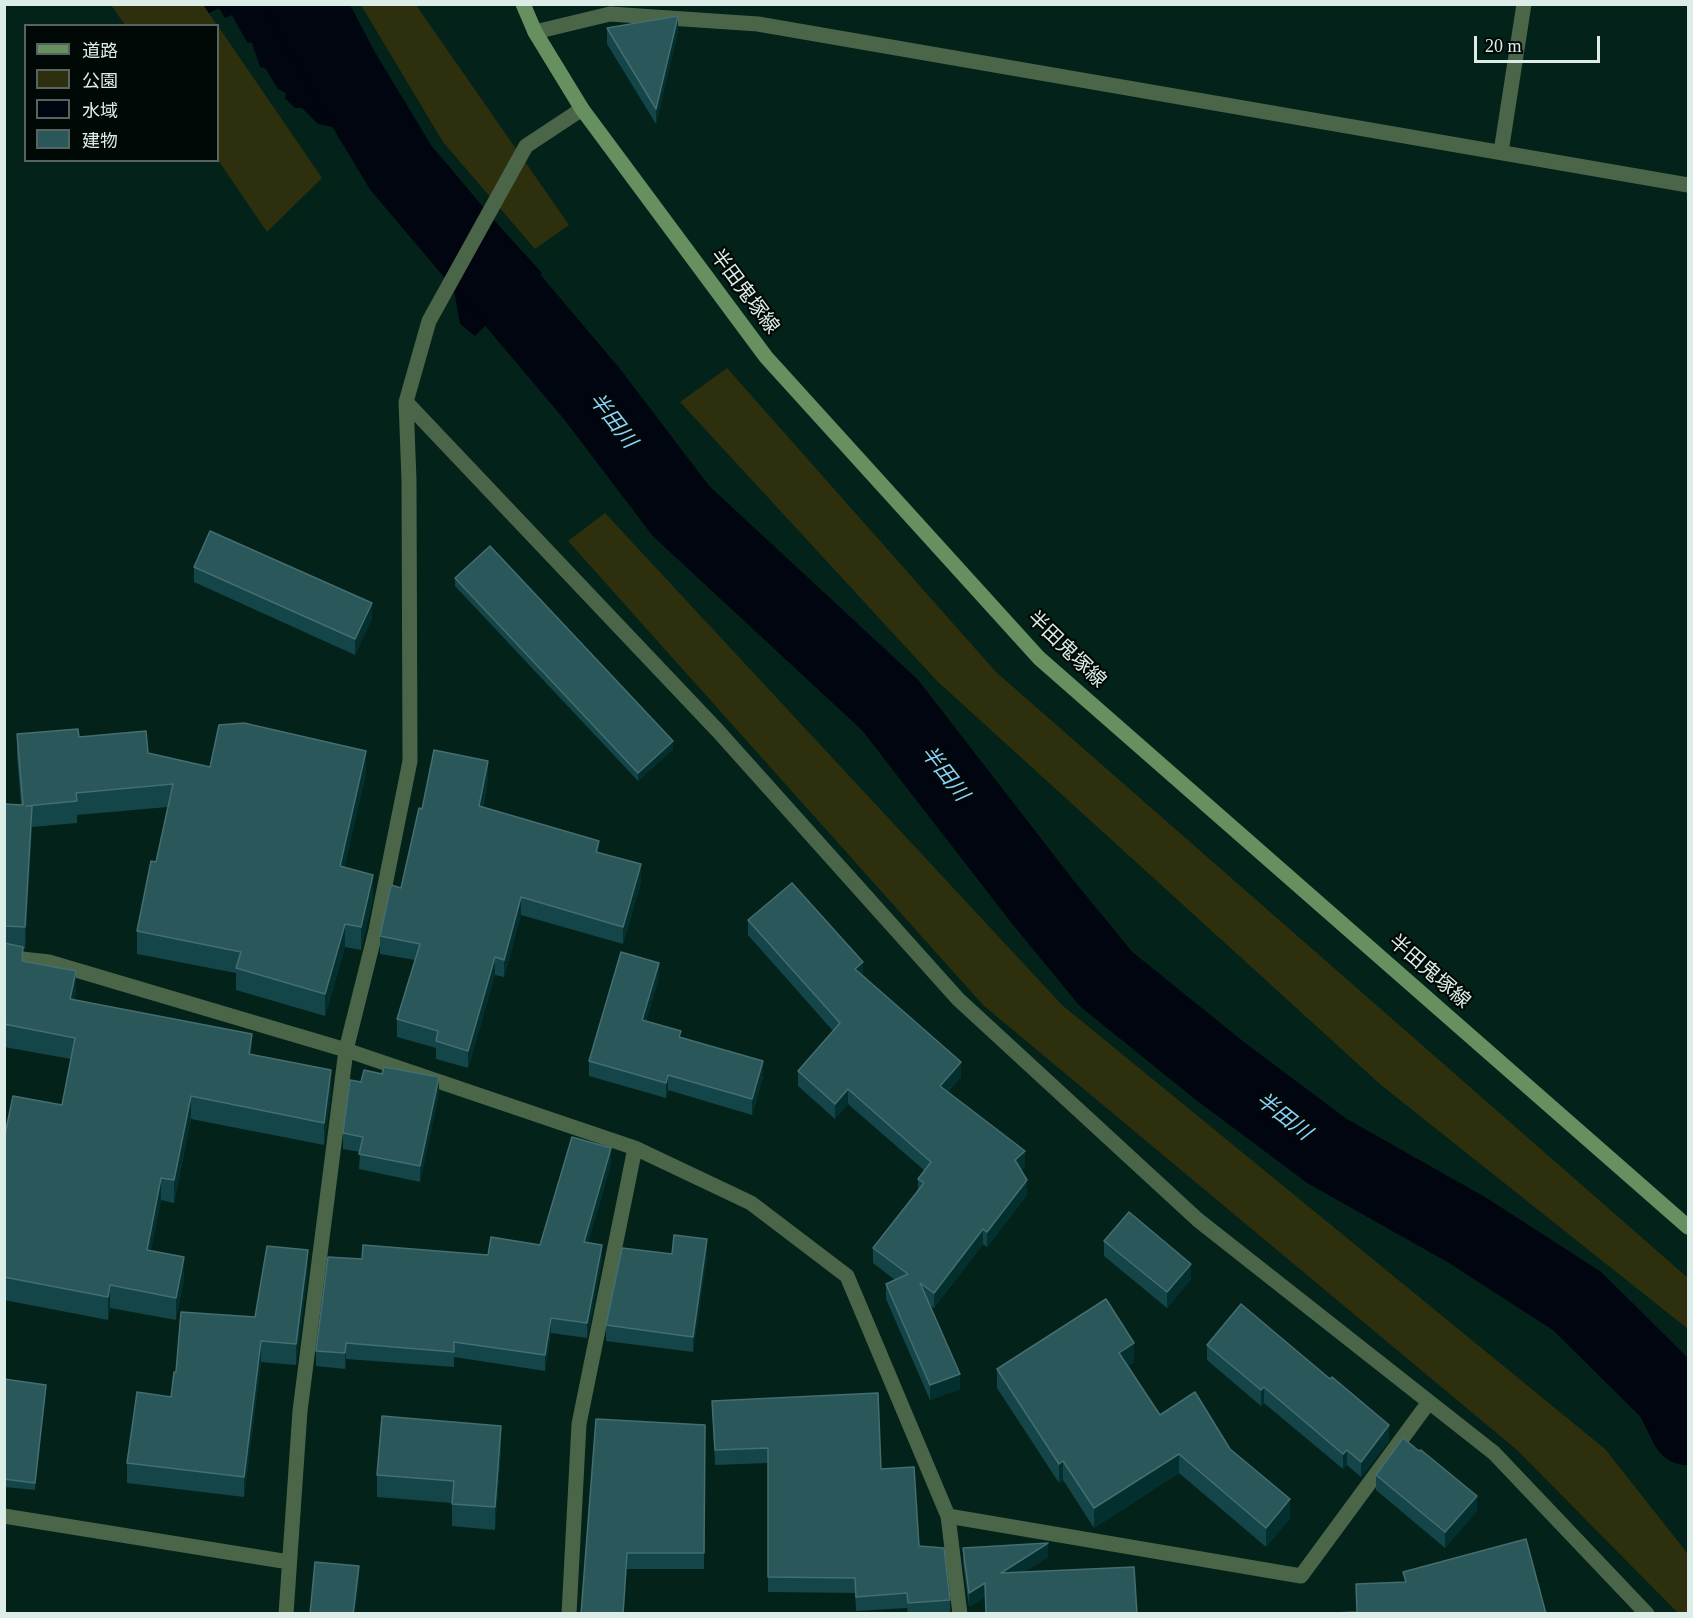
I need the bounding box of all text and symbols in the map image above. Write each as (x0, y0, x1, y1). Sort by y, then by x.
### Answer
legend (24, 24, 219, 162)
scale bar (1477, 24, 1603, 62)
text: 20 m (1485, 36, 1522, 56)
text: 道路 (82, 41, 118, 61)
text: 公園 (82, 71, 118, 91)
text: 水域 (82, 101, 118, 121)
text: 建物 (82, 131, 118, 151)
street label: 半田鬼塚線 (704, 245, 784, 339)
water label: 半田川 (583, 388, 641, 454)
street label: 半田鬼塚線 (1022, 607, 1110, 693)
water label: 半田川 (915, 741, 973, 807)
street label: 半田鬼塚線 (1383, 930, 1475, 1014)
water label: 半田川 (1250, 1088, 1316, 1146)

